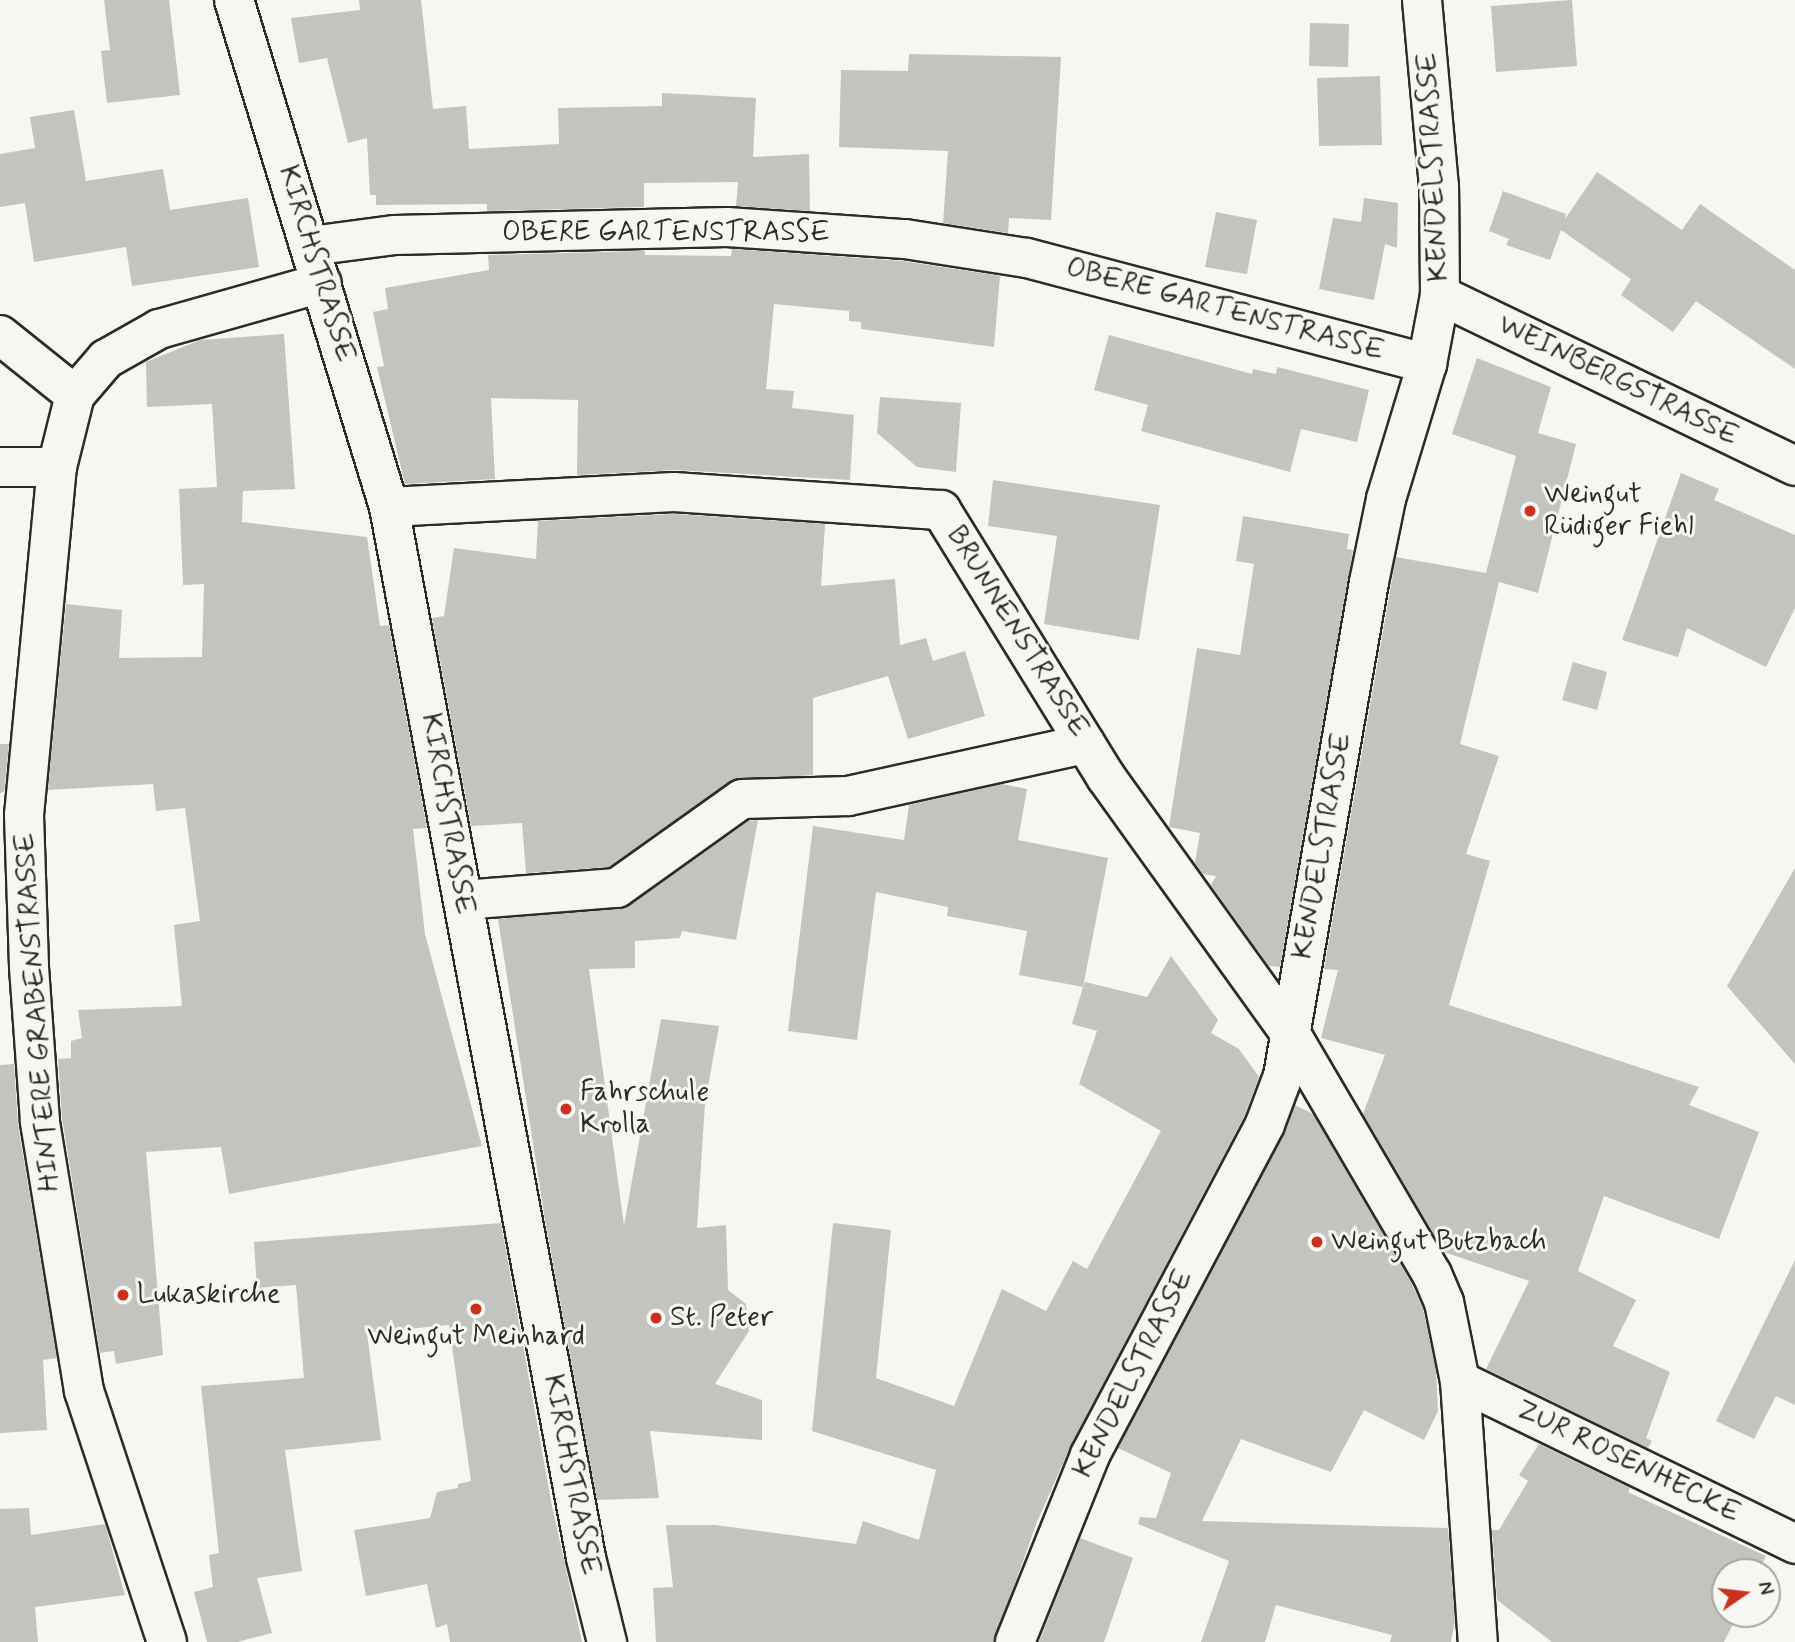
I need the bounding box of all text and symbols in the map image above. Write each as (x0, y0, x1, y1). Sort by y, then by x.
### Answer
street label: KENDELSTRASSE (1411, 52, 1457, 282)
street label: KIRCHSTRASSE (270, 162, 362, 366)
street label: OBERE GARTENSTRASSE (505, 216, 827, 250)
street label: OBERE GARTENSTRASSE (1065, 252, 1385, 368)
street label: WEINBERGSTRASSE (1492, 308, 1744, 454)
place label: Weingut Rüdiger Fiehl (1544, 478, 1692, 544)
marker: Weingut Rüdiger Fiehl (1522, 503, 1538, 519)
street label: BRUNNENSTRASSE (938, 520, 1096, 744)
street label: KIRCHSTRASSE (413, 711, 481, 917)
street label: KENDELSTRASSE (1287, 730, 1359, 962)
street label: HINTERE GRABENSTRASSE (9, 832, 67, 1192)
place label: Fahrschule Krolla (580, 1076, 709, 1142)
marker: Fahrschule Krolla (558, 1101, 574, 1117)
place label: Weingut Butzbach (1331, 1225, 1546, 1259)
marker: Weingut Butzbach (1309, 1234, 1325, 1250)
street label: KENDELSTRASSE (1067, 1264, 1201, 1484)
place label: Lukaskirche (137, 1278, 281, 1312)
marker: Lukaskirche (115, 1287, 131, 1303)
marker: Weingut Meinhard (468, 1301, 484, 1317)
place label: St. Peter (670, 1301, 773, 1335)
marker: St. Peter (648, 1310, 664, 1326)
place label: Weingut Meinhard (367, 1320, 585, 1354)
street label: KIRCHSTRASSE (535, 1372, 607, 1578)
street label: ZUR ROSENHECKE (1515, 1396, 1741, 1528)
north arrow (1711, 1558, 1781, 1628)
text: N (1751, 1579, 1779, 1597)

